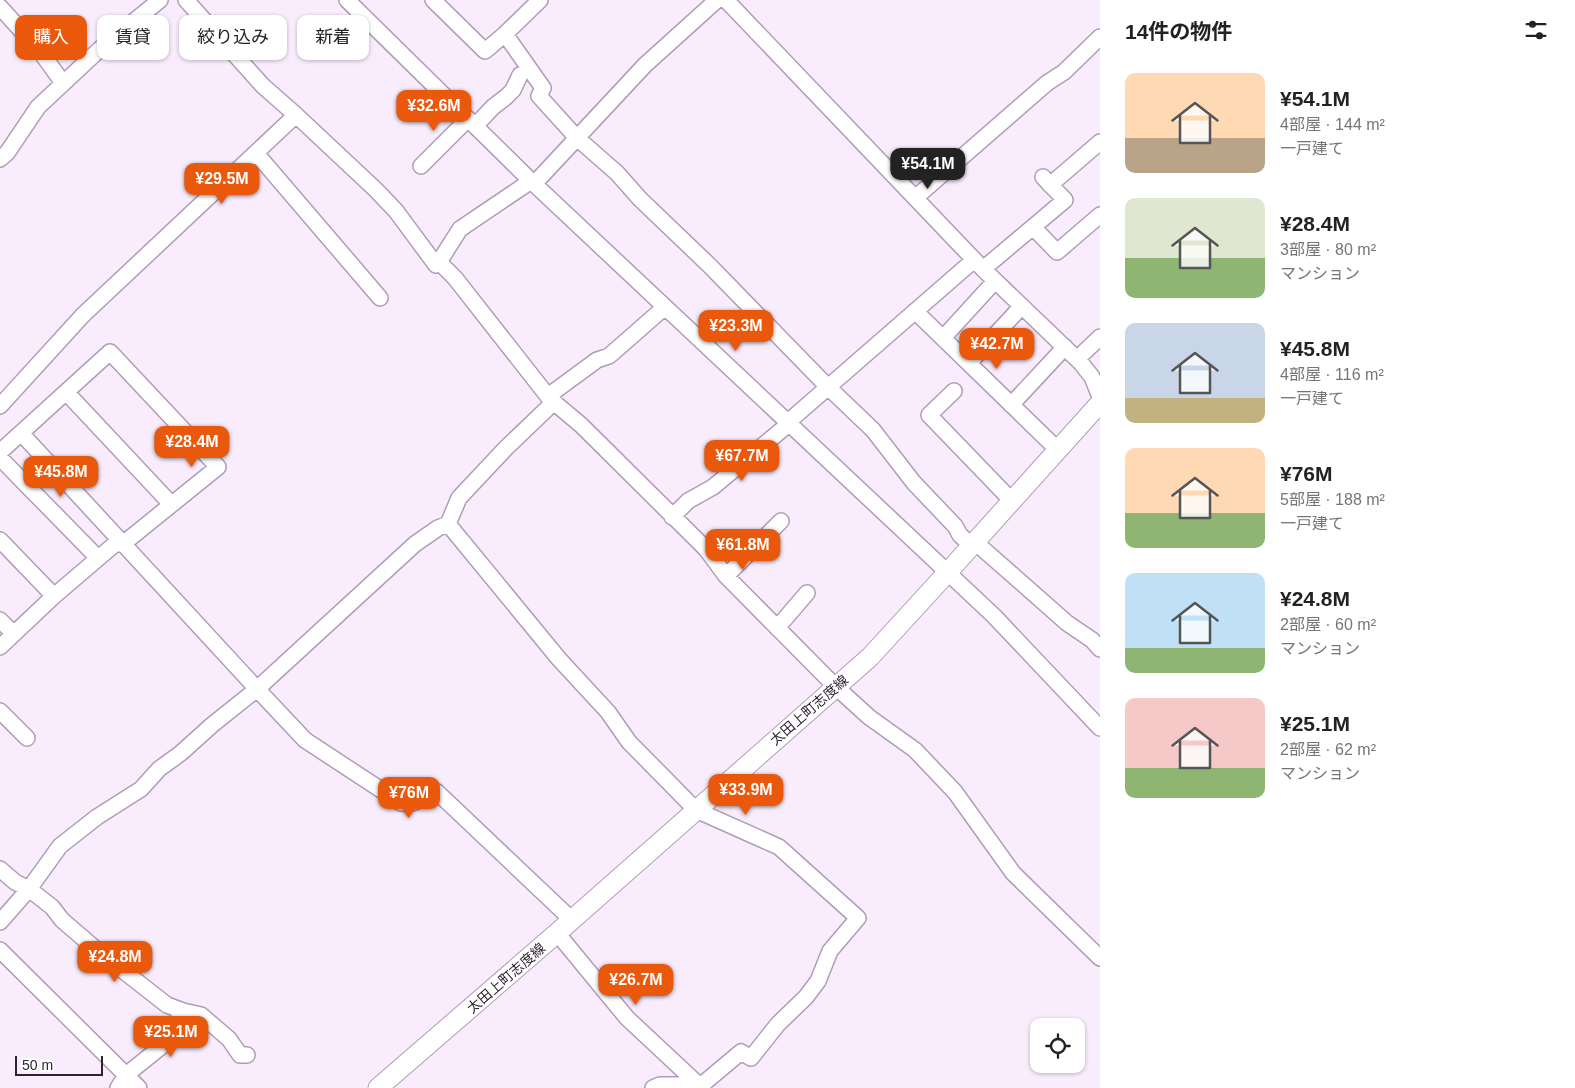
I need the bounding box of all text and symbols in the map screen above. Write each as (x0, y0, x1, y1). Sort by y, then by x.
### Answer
chip: 購入 (15, 15, 87, 60)
chip: 賃貸 (97, 15, 169, 60)
chip: 絞り込み (179, 15, 287, 60)
chip: 新着 (297, 15, 369, 60)
icon: filters (1522, 16, 1550, 44)
text: 14件の物件 (1125, 20, 1232, 43)
text: ¥54.1M (1280, 87, 1350, 110)
pin: ¥32.6M (393, 90, 475, 132)
icon: home (1165, 93, 1225, 153)
text: ¥32.6M (407, 97, 461, 114)
text: 4部屋 · 144 m² (1280, 116, 1385, 133)
text: 一戸建て (1280, 140, 1344, 157)
pin: ¥54.1M (887, 148, 969, 190)
text: ¥54.1M (901, 155, 955, 172)
pin: ¥29.5M (181, 162, 263, 205)
text: ¥29.5M (195, 170, 249, 187)
text: ¥28.4M (1280, 212, 1350, 235)
icon: home (1165, 218, 1225, 278)
text: 3部屋 · 80 m² (1280, 241, 1376, 258)
text: マンション (1280, 265, 1360, 282)
pin: ¥23.3M (695, 310, 777, 352)
text: ¥23.3M (709, 317, 763, 334)
pin: ¥42.7M (956, 328, 1038, 370)
text: ¥42.7M (970, 335, 1024, 352)
text: ¥45.8M (1280, 337, 1350, 360)
icon: home (1165, 343, 1225, 403)
text: 4部屋 · 116 m² (1280, 366, 1384, 383)
text: 一戸建て (1280, 390, 1344, 407)
pin: ¥28.4M (151, 426, 233, 468)
text: ¥28.4M (165, 433, 219, 450)
pin: ¥67.7M (701, 440, 783, 482)
text: ¥67.7M (715, 447, 769, 464)
pin: ¥45.8M (20, 456, 102, 498)
text: ¥76M (1280, 462, 1333, 485)
text: ¥45.8M (34, 463, 88, 480)
icon: home (1165, 468, 1225, 528)
text: 5部屋 · 188 m² (1280, 491, 1385, 508)
text: 一戸建て (1280, 515, 1344, 532)
pin: ¥61.8M (702, 528, 784, 571)
text: ¥61.8M (716, 536, 770, 553)
text: ¥24.8M (1280, 587, 1350, 610)
icon: home (1165, 593, 1225, 653)
text: 2部屋 · 60 m² (1280, 616, 1376, 633)
text: マンション (1280, 640, 1360, 657)
street label: 太田上町志度線 (767, 672, 851, 748)
text: ¥25.1M (1280, 712, 1350, 735)
icon: home (1165, 718, 1225, 778)
text: 2部屋 · 62 m² (1280, 741, 1376, 758)
text: マンション (1280, 765, 1360, 782)
pin: ¥33.9M (705, 774, 787, 816)
pin: ¥76M (379, 776, 439, 819)
text: ¥33.9M (719, 781, 773, 798)
text: ¥76M (389, 784, 429, 801)
pin: ¥24.8M (74, 940, 156, 983)
street label: 太田上町志度線 (464, 940, 548, 1016)
text: ¥24.8M (88, 948, 142, 965)
pin: ¥26.7M (595, 964, 677, 1006)
text: ¥26.7M (609, 971, 663, 988)
pin: ¥25.1M (130, 1016, 212, 1058)
map controls (1030, 1018, 1085, 1073)
button: locate (1030, 1018, 1085, 1073)
text: ¥25.1M (144, 1023, 198, 1040)
scale bar (15, 1053, 102, 1076)
text: 50 m (22, 1057, 53, 1073)

